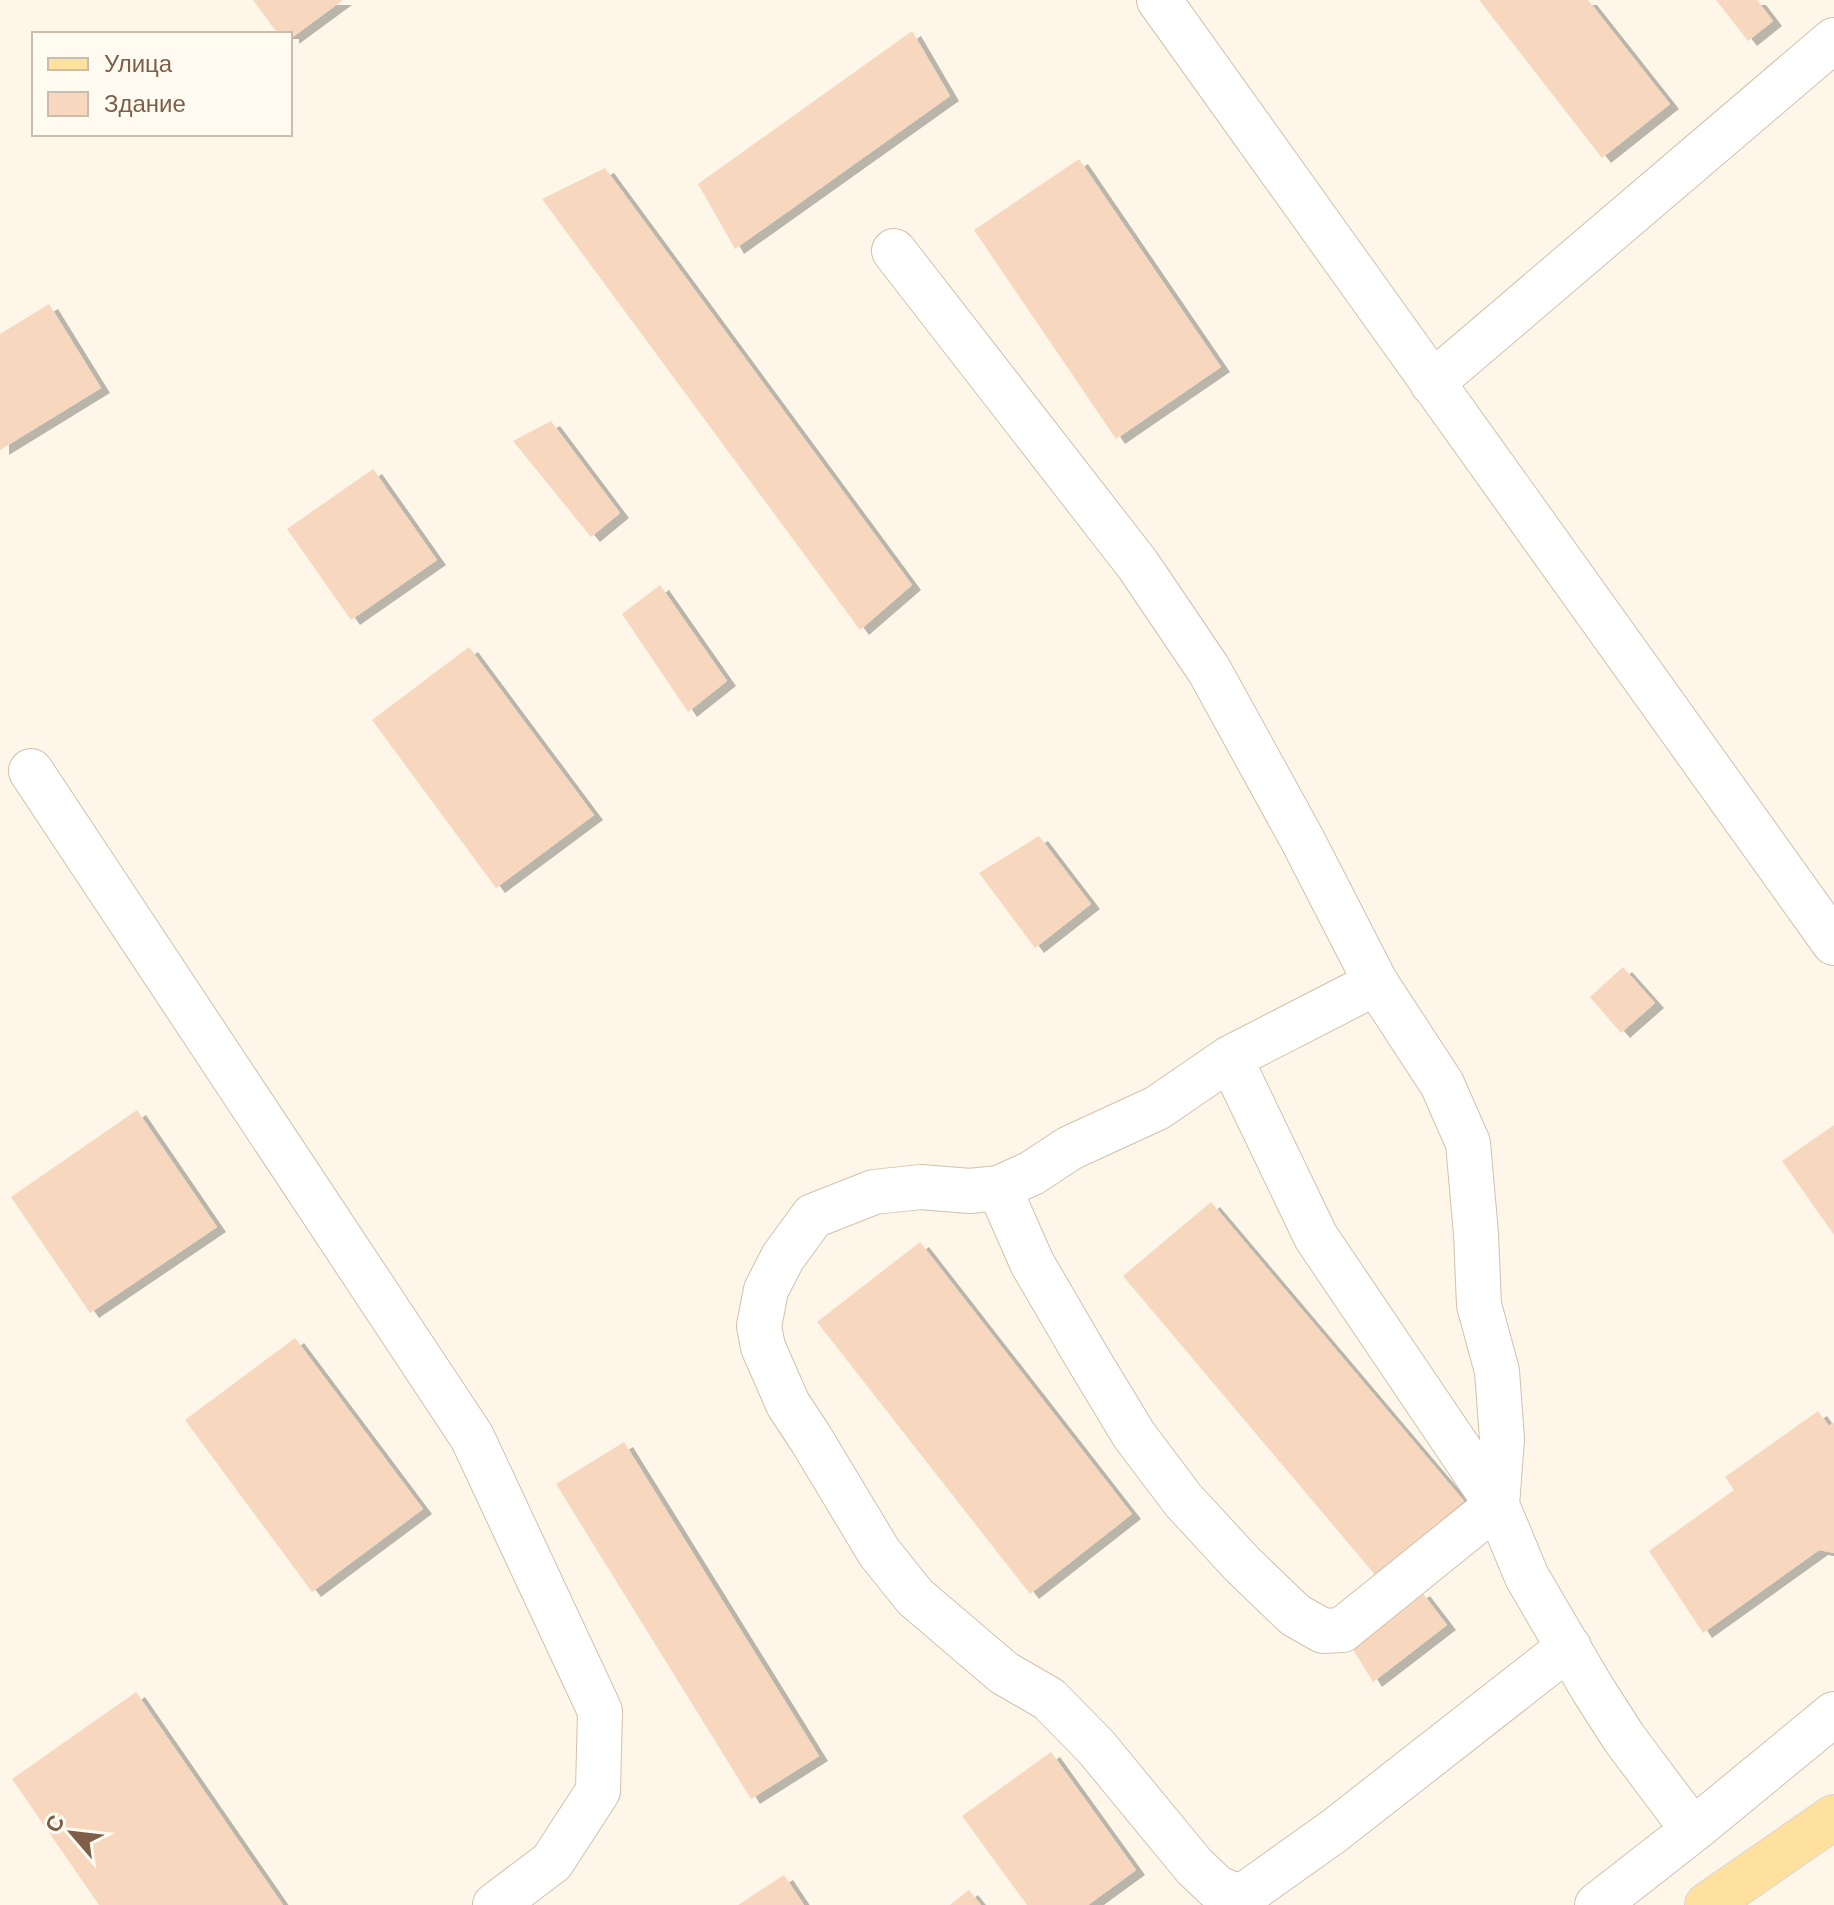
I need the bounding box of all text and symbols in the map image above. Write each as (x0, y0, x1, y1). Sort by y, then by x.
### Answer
legend (32, 32, 292, 136)
text: Улица (104, 48, 173, 79)
text: Здание (104, 88, 186, 119)
north arrow (32, 1793, 112, 1873)
text: С (38, 1810, 71, 1838)

